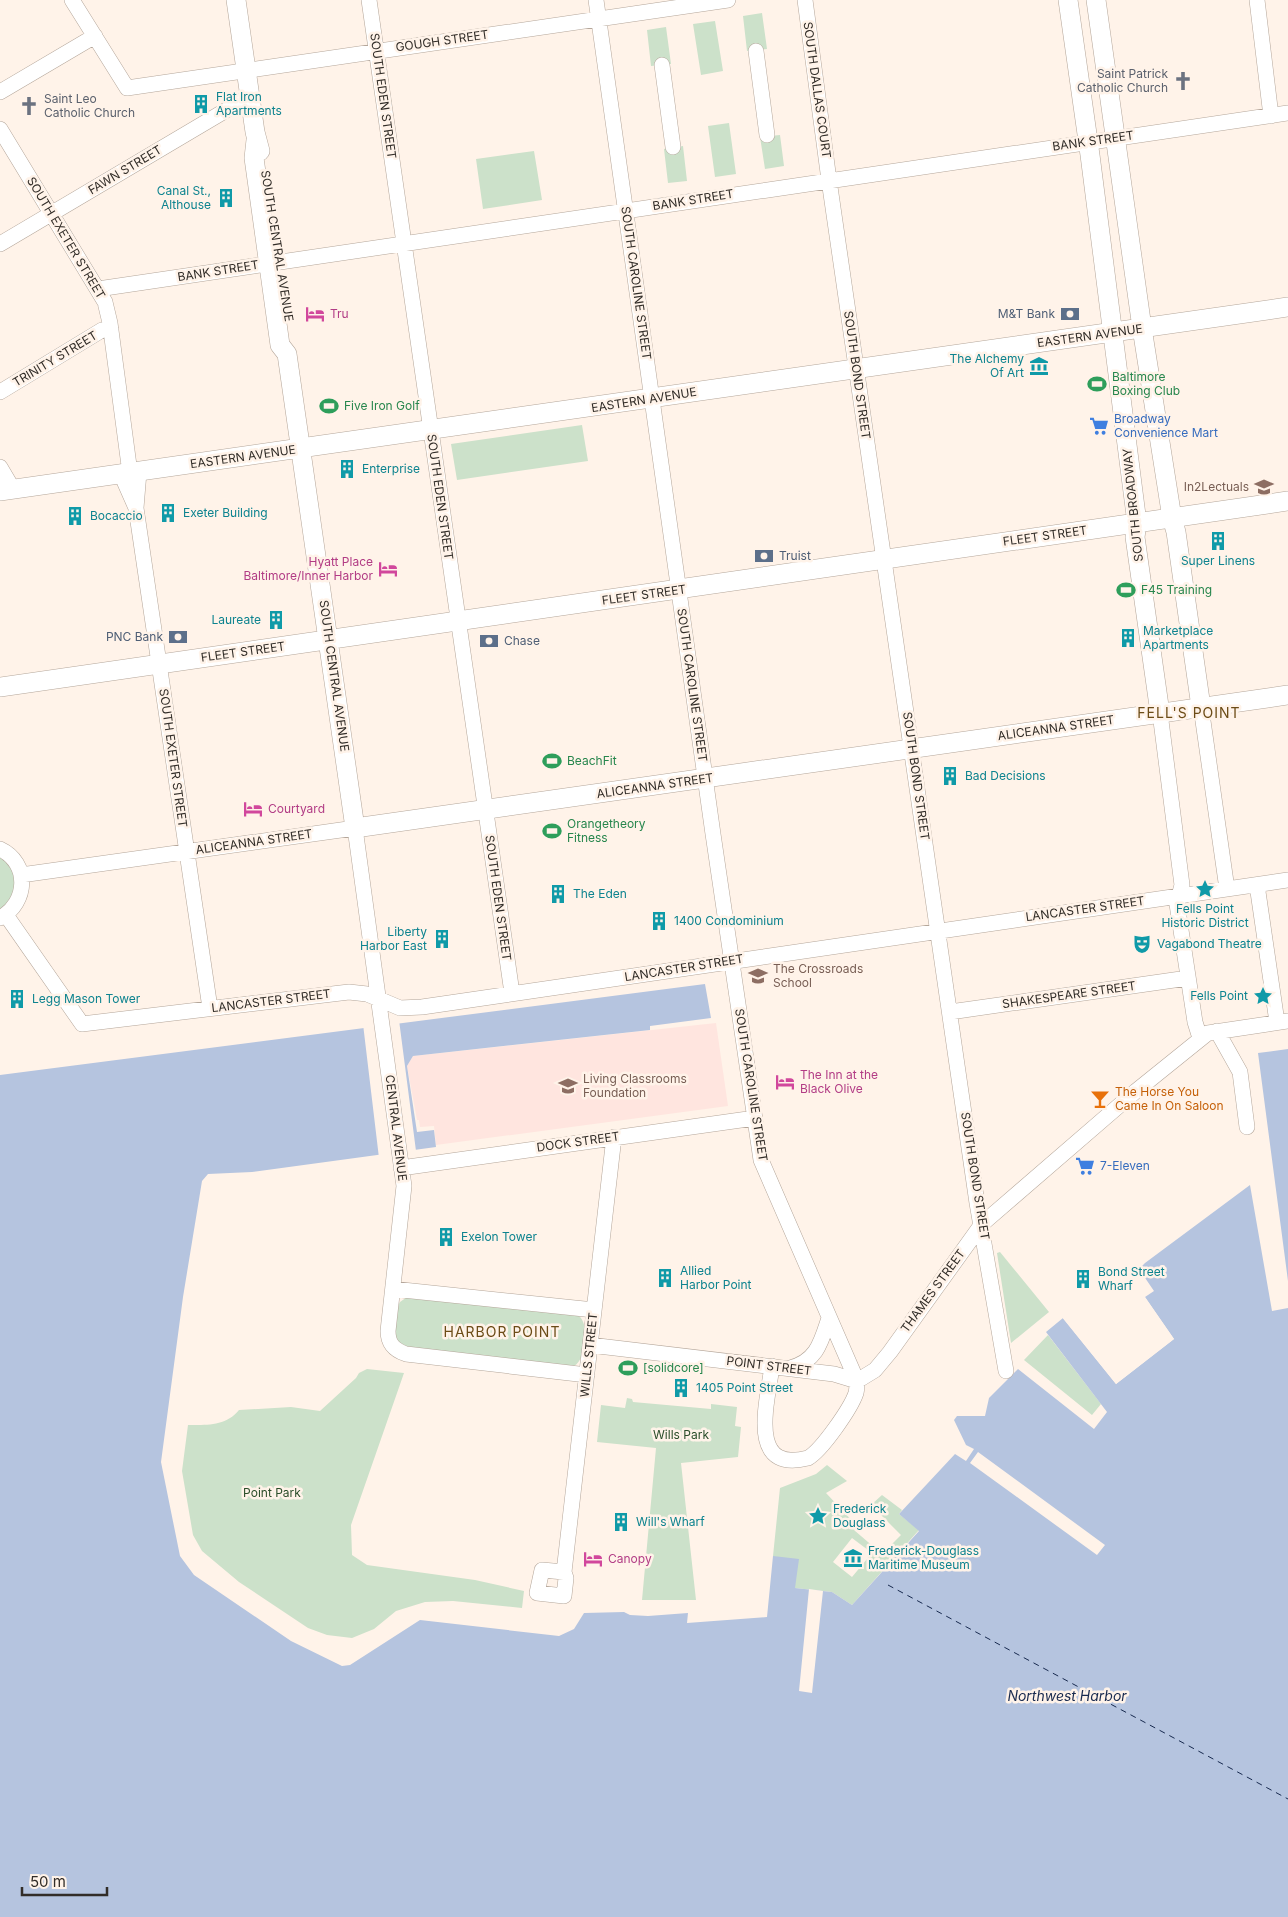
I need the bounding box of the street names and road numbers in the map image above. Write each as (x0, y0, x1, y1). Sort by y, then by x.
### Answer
street label: SOUTH DALLAS COURT (800, 21, 835, 159)
street label: GOUGH STREET (395, 27, 490, 54)
street label: SOUTH EDEN STREET (367, 32, 400, 160)
street label: BANK STREET (1051, 127, 1135, 154)
street label: FAWN STREET (85, 142, 164, 197)
street label: SOUTH CENTRAL AVENUE (258, 169, 297, 323)
street label: SOUTH EXETER STREET (24, 174, 109, 302)
street label: BANK STREET (651, 186, 735, 213)
street label: SOUTH CAROLINE STREET (618, 205, 655, 361)
street label: BANK STREET (176, 257, 260, 284)
street label: SOUTH BOND STREET (841, 310, 874, 440)
street label: EASTERN AVENUE (1036, 321, 1144, 350)
street label: TRINITY STREET (10, 327, 100, 390)
street label: EASTERN AVENUE (590, 384, 698, 415)
street label: SOUTH EDEN STREET (424, 433, 457, 561)
street label: EASTERN AVENUE (189, 442, 297, 471)
street label: SOUTH BROADWAY (1119, 448, 1146, 562)
street label: FLEET STREET (1002, 522, 1088, 549)
street label: FLEET STREET (601, 581, 687, 608)
street label: SOUTH CENTRAL AVENUE (316, 599, 353, 753)
street label: SOUTH CAROLINE STREET (674, 607, 711, 763)
street label: FLEET STREET (200, 638, 286, 665)
street label: SOUTH EXETER STREET (156, 688, 191, 828)
street label: SOUTH BOND STREET (900, 711, 933, 841)
street label: ALICEANNA STREET (997, 712, 1115, 743)
street label: ALICEANNA STREET (596, 770, 714, 801)
street label: ALICEANNA STREET (195, 826, 313, 857)
street label: SOUTH EDEN STREET (482, 834, 515, 962)
street label: LANCASTER STREET (1024, 893, 1146, 924)
street label: LANCASTER STREET (623, 951, 745, 984)
street label: SHAKESPEARE STREET (1001, 978, 1137, 1011)
street label: LANCASTER STREET (210, 986, 332, 1015)
street label: SOUTH CAROLINE STREET (732, 1007, 771, 1163)
street label: CENTRAL AVENUE (383, 1074, 410, 1182)
street label: SOUTH BOND STREET (958, 1111, 993, 1241)
street label: DOCK STREET (536, 1128, 621, 1155)
street label: THAMES STREET (897, 1246, 968, 1335)
street label: WILLS STREET (577, 1312, 600, 1398)
street label: POINT STREET (726, 1353, 813, 1378)

